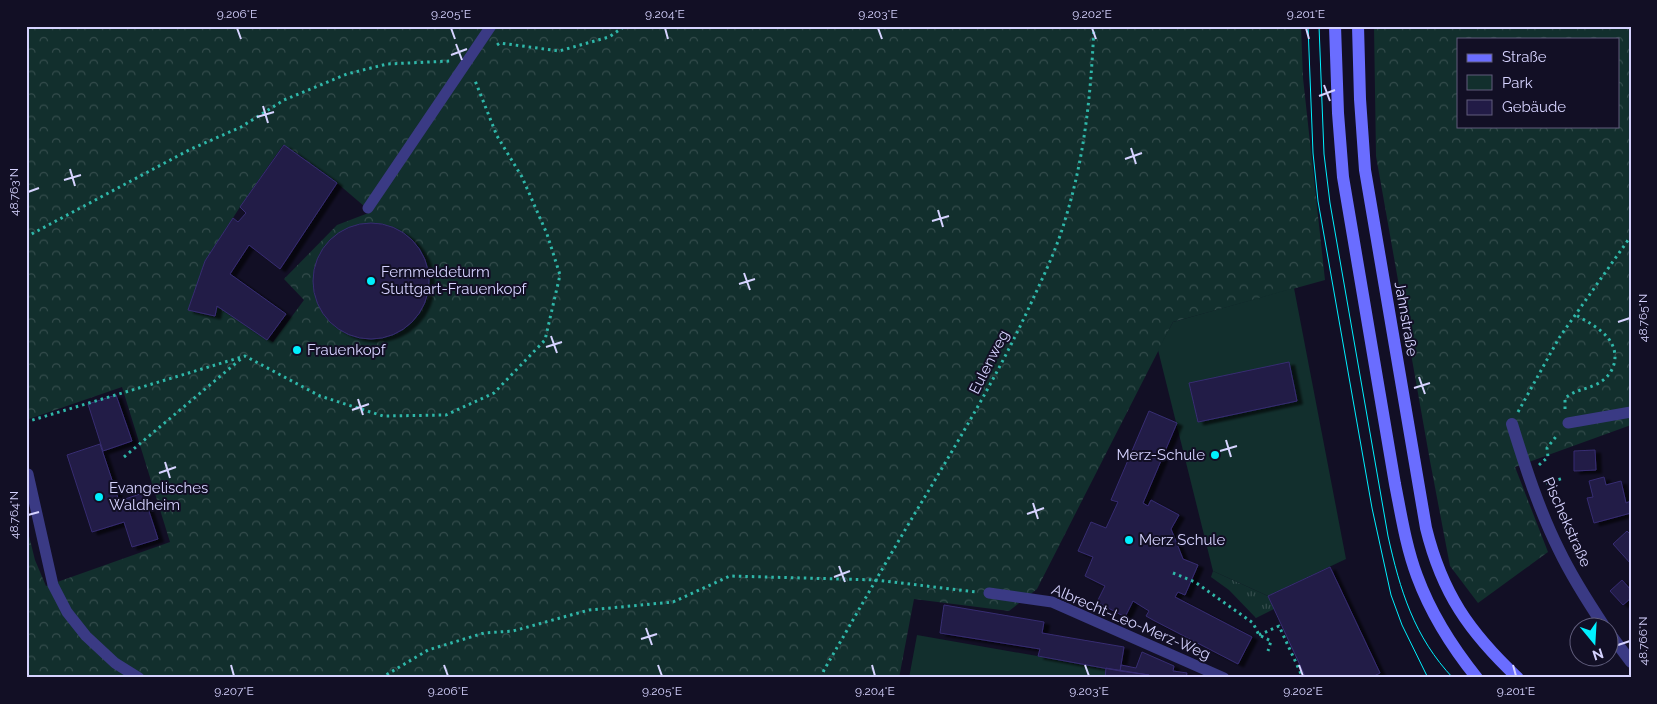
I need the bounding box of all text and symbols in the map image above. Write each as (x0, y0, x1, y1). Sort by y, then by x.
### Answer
text: 9.206°E (217, 7, 257, 21)
text: 9.205°E (431, 7, 471, 21)
text: 9.204°E (645, 7, 685, 21)
text: 9.203°E (858, 7, 898, 21)
text: 9.202°E (1072, 7, 1112, 21)
text: 9.201°E (1287, 7, 1325, 21)
legend (1457, 38, 1620, 128)
text: Straße (1502, 48, 1547, 66)
text: Park (1502, 74, 1533, 92)
text: Gebäude (1502, 98, 1566, 116)
text: 48.763°N (7, 168, 21, 216)
place label: Fernmeldeturm Stuttgart-Frauenkopf (381, 263, 528, 298)
marker: Fernmeldeturm Stuttgart-Frauenkopf (365, 275, 377, 287)
street label: Jahnstraße (1391, 280, 1421, 358)
text: 48.765°N (1636, 294, 1650, 342)
street label: Eulenweg (965, 327, 1013, 397)
place label: Frauenkopf (307, 341, 387, 359)
marker: Frauenkopf (291, 344, 303, 356)
place label: Merz-Schule (1117, 446, 1205, 464)
marker: Merz-Schule (1209, 449, 1221, 461)
street label: Pischekstraße (1539, 474, 1595, 570)
place label: Evangelisches Waldheim (109, 479, 208, 514)
text: 48.764°N (7, 491, 21, 539)
marker: Evangelisches Waldheim (93, 491, 105, 503)
place label: Merz Schule (1139, 531, 1225, 549)
marker: Merz Schule (1123, 534, 1135, 546)
street label: Albrecht-Leo-Merz-Weg (1049, 580, 1213, 664)
north arrow (1570, 616, 1620, 666)
text: 48.766°N (1636, 617, 1650, 665)
text: N (1590, 645, 1606, 664)
text: 9.207°E (214, 684, 254, 698)
text: 9.206°E (428, 684, 468, 698)
text: 9.205°E (642, 684, 682, 698)
text: 9.204°E (855, 684, 895, 698)
text: 9.203°E (1069, 684, 1109, 698)
text: 9.202°E (1283, 684, 1323, 698)
text: 9.201°E (1497, 684, 1535, 698)

